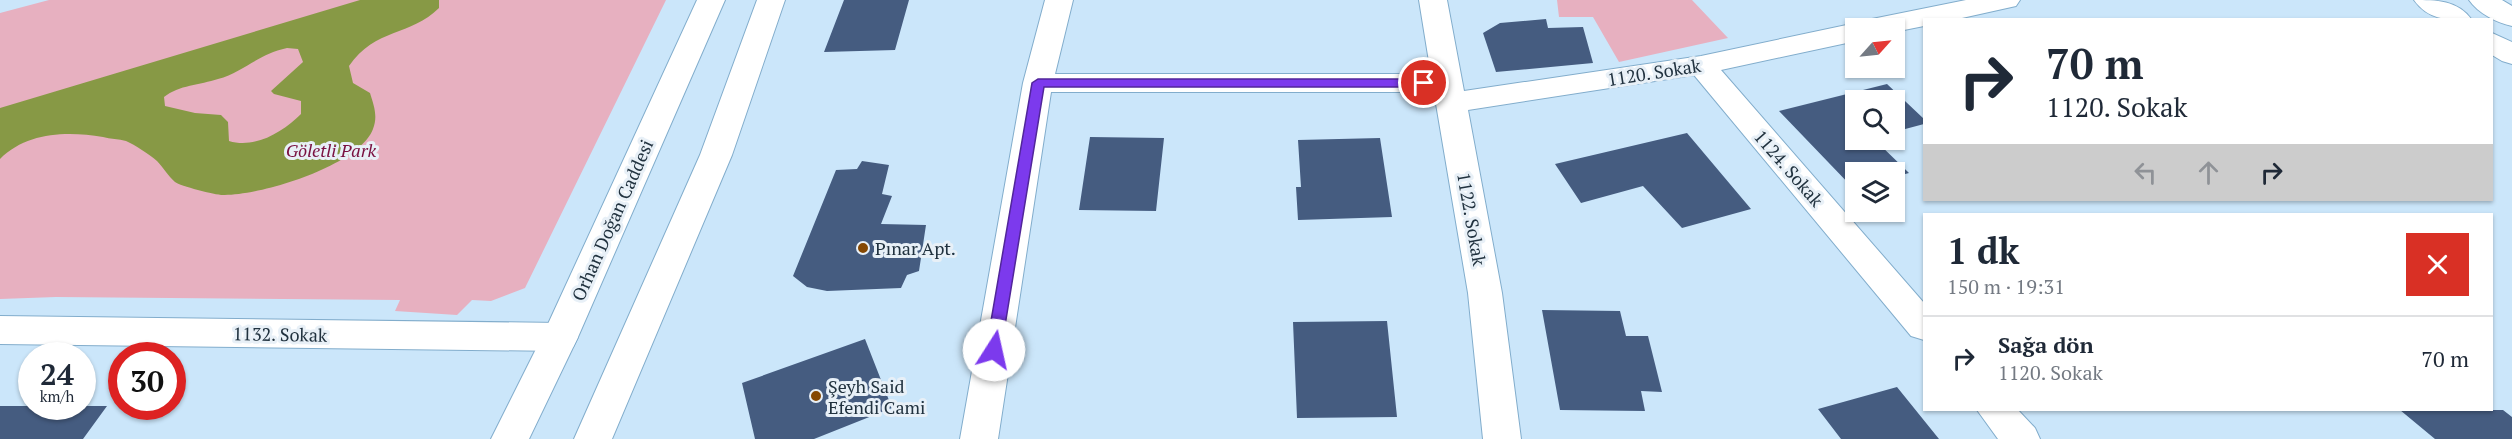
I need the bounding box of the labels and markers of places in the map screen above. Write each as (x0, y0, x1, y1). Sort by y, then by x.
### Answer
pin (1398, 57, 1449, 108)
place label: Pınar Apt. (875, 236, 956, 260)
marker: Pınar Apt. (856, 241, 870, 255)
place label: Şeyh Said Efendi Cami (828, 374, 925, 419)
marker: Şeyh Said Efendi Cami (809, 389, 823, 403)

